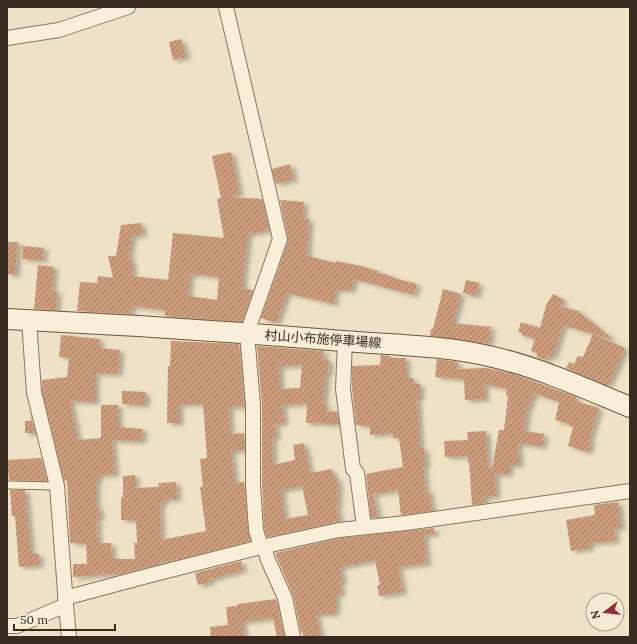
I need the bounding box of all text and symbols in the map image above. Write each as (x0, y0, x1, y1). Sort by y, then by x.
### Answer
street label: 村山小布施停車場線 (264, 326, 382, 352)
north arrow (585, 592, 625, 632)
scale bar (14, 606, 115, 632)
text: N (587, 608, 603, 621)
text: 50 m (20, 612, 48, 627)

